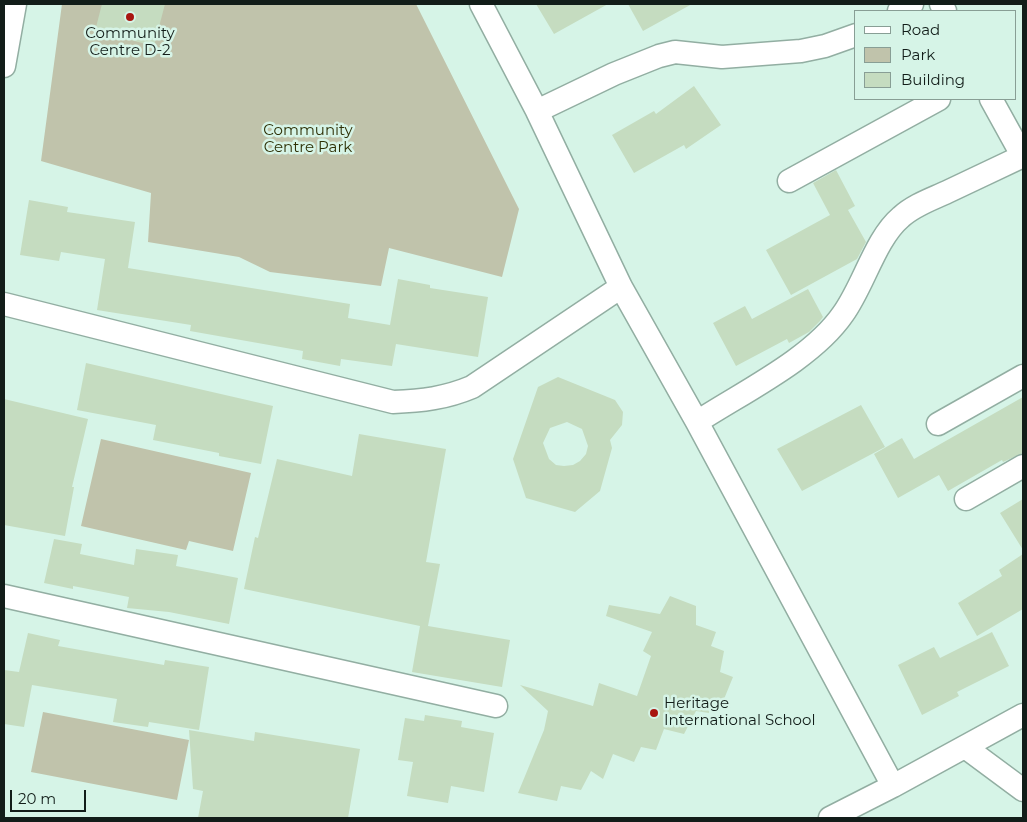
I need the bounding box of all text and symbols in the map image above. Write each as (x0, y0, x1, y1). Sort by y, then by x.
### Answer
legend (854, 10, 1017, 100)
marker: Community Centre D-2 (124, 11, 136, 23)
text: Road (901, 20, 940, 39)
place label: Community Centre D-2 (85, 25, 175, 60)
text: Park (901, 45, 935, 64)
text: Building (901, 70, 965, 89)
park label: Community Centre Park (263, 122, 353, 157)
place label: Heritage International School (664, 695, 815, 730)
marker: Heritage International School (648, 707, 660, 719)
scale bar (12, 780, 89, 812)
text: 20 m (18, 789, 56, 808)

